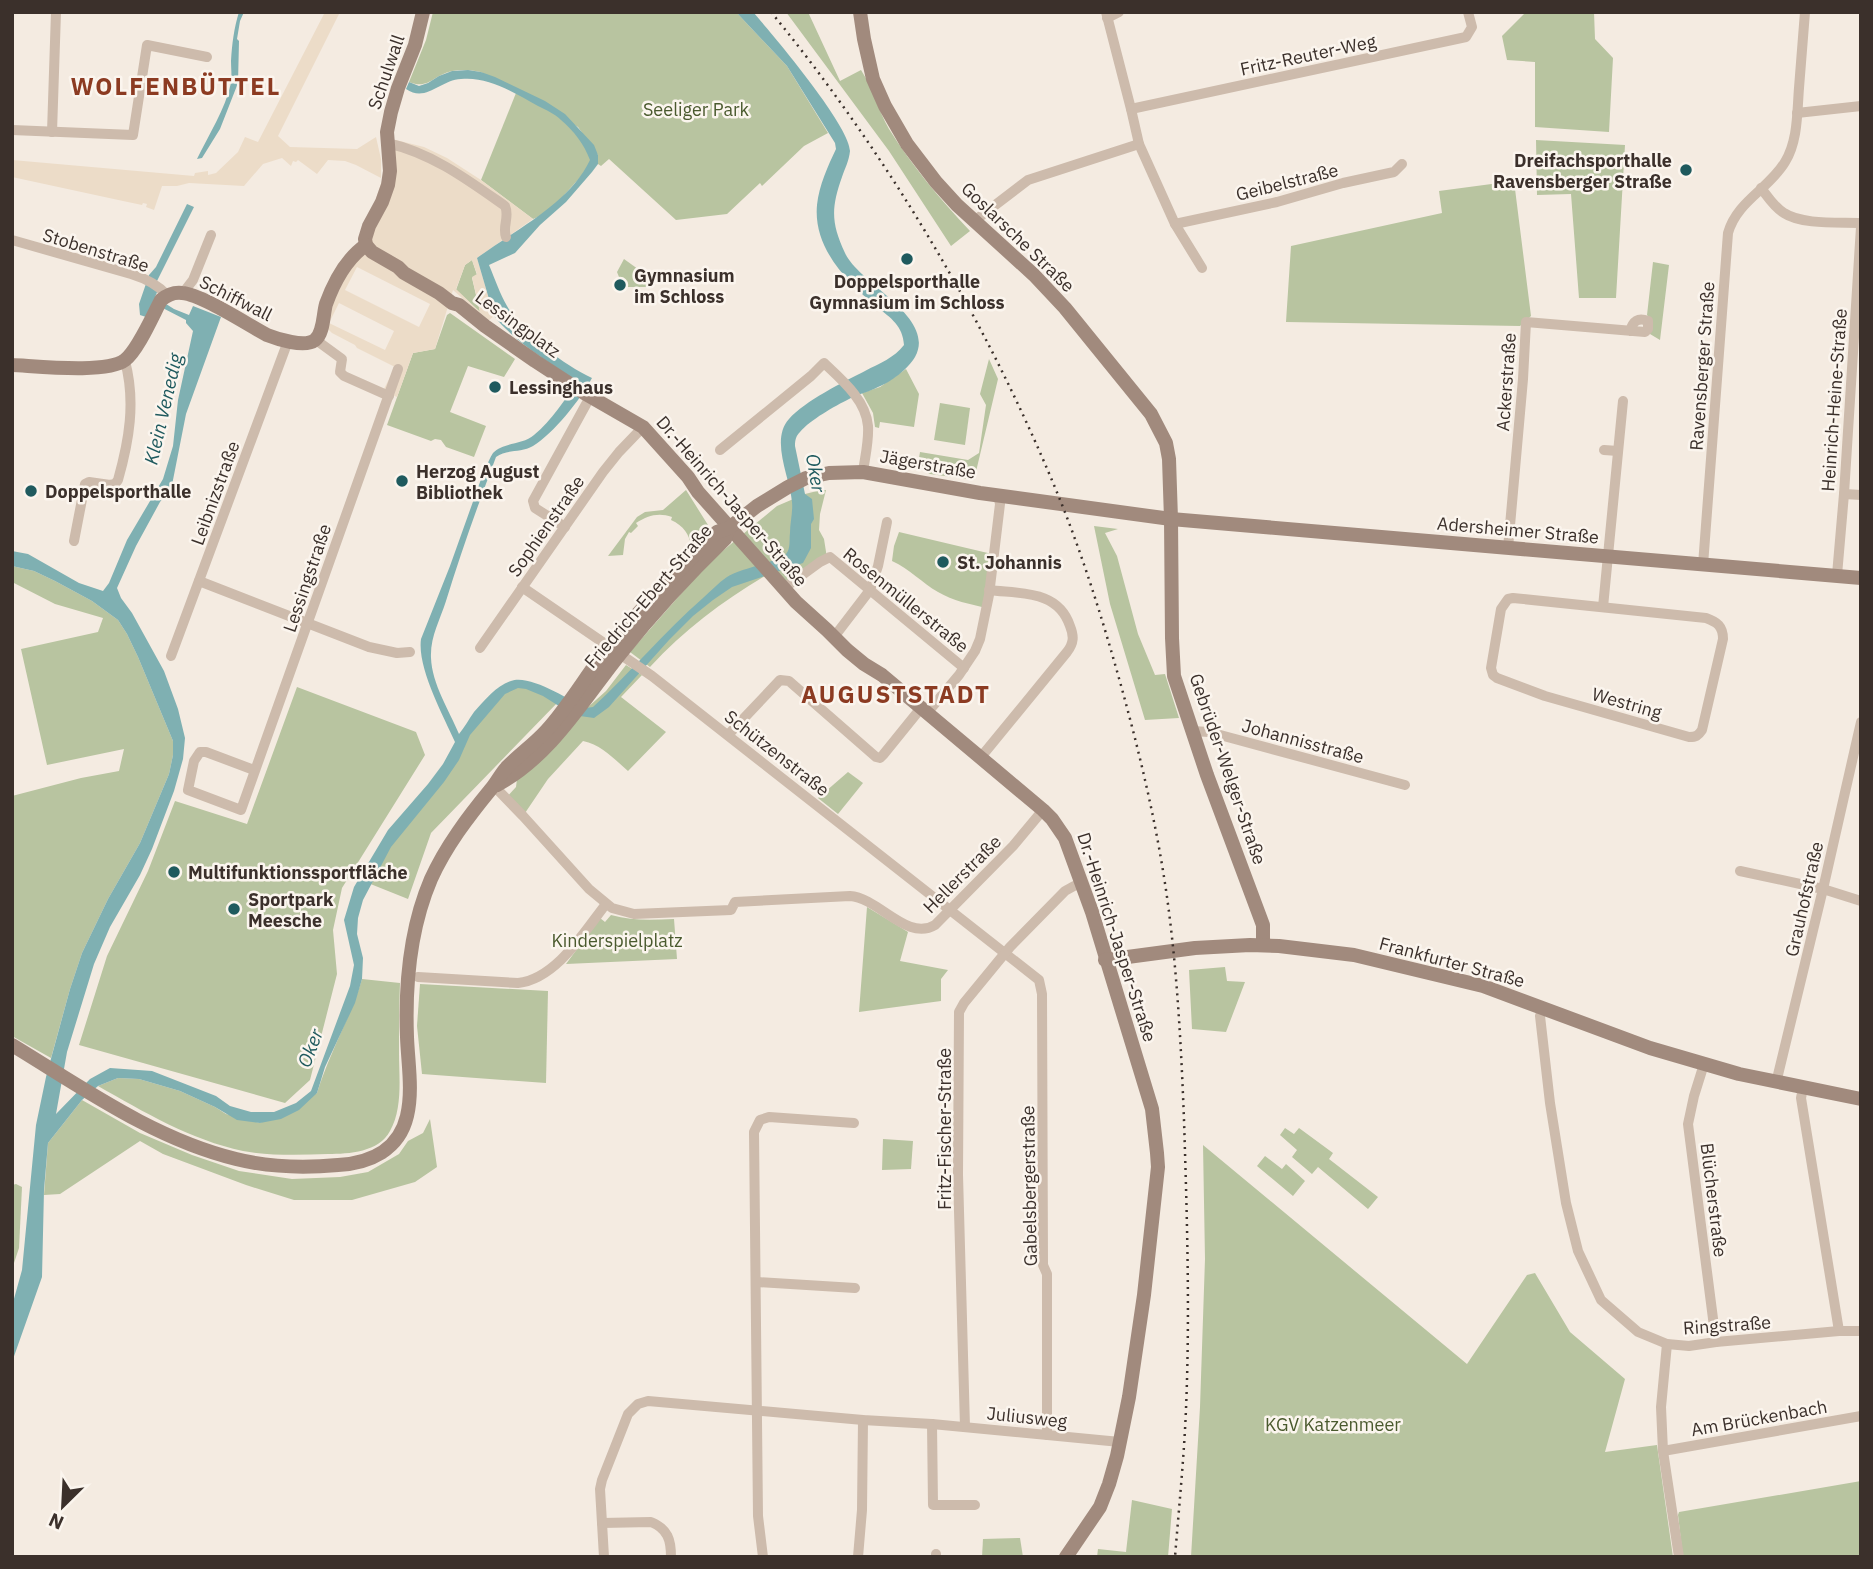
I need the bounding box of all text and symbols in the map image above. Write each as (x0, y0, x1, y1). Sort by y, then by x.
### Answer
street label: Fritz-Reuter-Weg (1238, 29, 1378, 81)
street label: Schulwall (362, 31, 410, 113)
district label: WOLFENBÜTTEL (71, 70, 281, 102)
park label: Seeliger Park (643, 98, 750, 121)
place label: Dreifachsporthalle Ravensberger Straße (1493, 149, 1672, 193)
street label: Geibelstraße (1233, 158, 1341, 206)
marker: Dreifachsporthalle Ravensberger Straße (1678, 162, 1694, 178)
street label: Goslarsche Straße (956, 177, 1080, 297)
street label: Stobenstraße (40, 223, 152, 277)
marker: Doppelsporthalle Gymnasium im Schloss (899, 251, 915, 267)
place label: Gymnasium im Schloss (634, 264, 735, 308)
street label: Schiffwall (196, 270, 276, 326)
place label: Doppelsporthalle Gymnasium im Schloss (809, 270, 1005, 314)
marker: Gymnasium im Schloss (612, 277, 628, 293)
street label: Ravensberger Straße (1685, 281, 1719, 451)
street label: Lessingplatz (471, 285, 565, 363)
street label: Heinrich-Heine-Straße (1816, 308, 1852, 492)
street label: Ackerstraße (1491, 332, 1521, 432)
water label: Klein Venedig (139, 350, 188, 467)
place label: Lessinghaus (509, 376, 613, 399)
marker: Lessinghaus (487, 379, 503, 395)
street label: Dr.-Heinrich-Jasper-Straße (651, 411, 813, 591)
street label: Leibnizstraße (186, 438, 245, 548)
street label: Jägerstraße (878, 444, 978, 484)
water label: Oker (801, 452, 831, 495)
place label: Herzog August Bibliothek (416, 460, 539, 504)
street label: Sophienstraße (503, 471, 589, 581)
marker: Herzog August Bibliothek (394, 473, 410, 489)
place label: Doppelsporthalle (45, 480, 191, 503)
marker: Doppelsporthalle (23, 483, 39, 499)
street label: Adersheimer Straße (1436, 511, 1600, 549)
street label: Friedrich-Ebert-Straße (579, 519, 717, 673)
street label: Lessingstraße (278, 521, 336, 635)
street label: Rosenmüllerstraße (839, 542, 973, 658)
place label: St. Johannis (957, 551, 1062, 574)
marker: St. Johannis (935, 554, 951, 570)
street label: Gebrüder-Welger-Straße (1184, 670, 1272, 868)
district label: AUGUSTSTADT (801, 678, 991, 710)
street label: Westring (1589, 682, 1665, 724)
street label: Schützenstraße (720, 705, 834, 801)
street label: Johannisstraße (1240, 714, 1367, 768)
street label: Dr.-Heinrich-Jasper-Straße (1072, 829, 1162, 1045)
street label: Hellerstraße (918, 830, 1006, 918)
street label: Grauhofstraße (1780, 839, 1828, 959)
place label: Multifunktionssportfläche (188, 861, 408, 884)
marker: Multifunktionssportfläche (166, 864, 182, 880)
place label: Sportpark Meesche (248, 888, 334, 932)
marker: Sportpark Meesche (226, 901, 242, 917)
park label: Kinderspielplatz (551, 929, 683, 952)
street label: Frankfurter Straße (1377, 932, 1527, 992)
water label: Oker (292, 1024, 329, 1071)
street label: Fritz-Fischer-Straße (933, 1048, 956, 1210)
street label: Gabelsbergerstraße (1016, 1105, 1042, 1267)
street label: Blücherstraße (1696, 1141, 1732, 1259)
street label: Ringstraße (1682, 1310, 1772, 1340)
street label: Am Brückenbach (1689, 1395, 1829, 1441)
street label: Juliusweg (986, 1401, 1069, 1433)
park label: KGV Katzenmeer (1265, 1413, 1401, 1436)
north arrow (28, 1471, 98, 1541)
text: N (45, 1508, 67, 1535)

